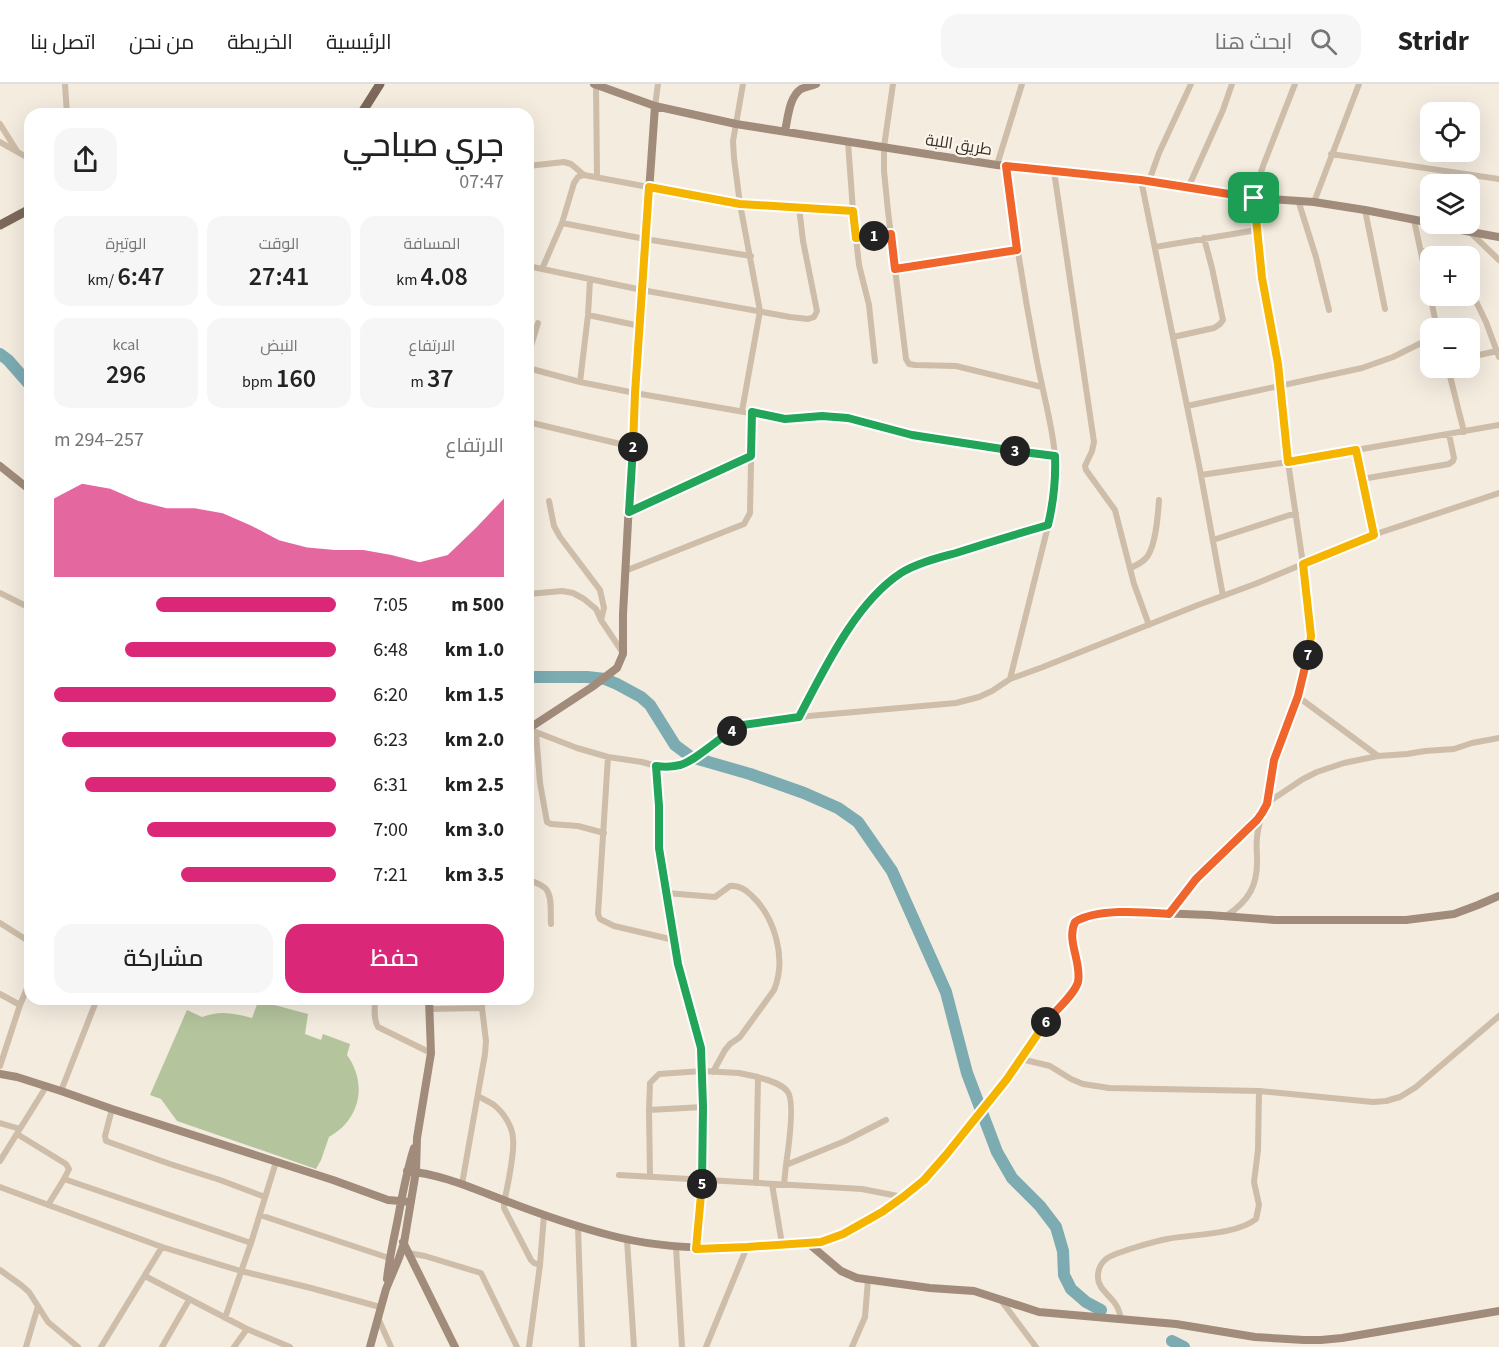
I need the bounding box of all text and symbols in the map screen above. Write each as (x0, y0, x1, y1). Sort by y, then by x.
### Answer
search box (941, 14, 1361, 68)
text: Stridr (1397, 21, 1469, 61)
icon: search (1307, 25, 1340, 58)
text: ابحث هنا (1215, 26, 1292, 58)
text: اتصل بنا (30, 27, 96, 57)
text: من نحن (129, 27, 194, 57)
text: الخريطة (227, 27, 293, 57)
text: الرئيسية (326, 27, 392, 57)
map controls (1420, 102, 1480, 378)
button: locate (1420, 102, 1480, 162)
text: جري صباحي (343, 122, 504, 169)
button: share (54, 128, 117, 191)
street label: طريق اللبة (924, 129, 994, 161)
text: 07:47 (459, 168, 504, 196)
pin (1228, 172, 1279, 223)
button: layers (1420, 174, 1480, 234)
icon: arrive (1237, 181, 1270, 214)
pin: 1 (859, 221, 889, 251)
text: 1 (870, 225, 878, 247)
text: الوتيرة (105, 233, 147, 255)
text: الوقت (259, 233, 299, 255)
text: المسافة (404, 233, 460, 255)
button: + (1420, 246, 1480, 306)
text: 6:47 (117, 258, 165, 295)
text: 27:41 (249, 258, 309, 295)
text: 4.08 (421, 258, 468, 295)
text: /km (87, 269, 117, 291)
text: km (396, 269, 421, 291)
button: − (1420, 318, 1480, 378)
text: kcal (113, 334, 139, 356)
text: النبض (260, 335, 298, 357)
text: الارتفاع (409, 335, 455, 357)
text: 296 (106, 356, 146, 393)
text: 160 (276, 360, 316, 397)
text: 37 (427, 360, 454, 397)
text: bpm (242, 371, 276, 393)
text: m (410, 371, 427, 393)
text: 257–294 m (54, 426, 144, 454)
text: الارتفاع (445, 432, 504, 460)
pin: 2 (618, 432, 648, 462)
text: 2 (629, 436, 637, 458)
pin: 3 (1000, 436, 1030, 466)
text: 3 (1011, 440, 1019, 462)
text: 7:05 (373, 591, 408, 619)
text: 500 m (451, 591, 504, 619)
text: 6:48 (373, 636, 408, 664)
text: 1.0 km (445, 636, 504, 664)
pin: 7 (1293, 640, 1323, 670)
text: 7 (1304, 644, 1312, 666)
text: 6:20 (373, 681, 408, 709)
text: 1.5 km (445, 681, 504, 709)
pin: 4 (717, 716, 747, 746)
text: 4 (728, 720, 736, 742)
text: 6:23 (373, 726, 408, 754)
text: 2.0 km (445, 726, 504, 754)
text: 6:31 (373, 771, 408, 799)
text: 2.5 km (445, 771, 504, 799)
text: 7:00 (373, 816, 408, 844)
text: 3.0 km (445, 816, 504, 844)
text: 7:21 (373, 861, 408, 889)
text: 3.5 km (445, 861, 504, 889)
button: مشاركة (54, 924, 273, 993)
button: حفظ (285, 924, 504, 993)
pin: 6 (1031, 1007, 1061, 1037)
text: 6 (1042, 1011, 1050, 1033)
pin: 5 (687, 1169, 717, 1199)
text: 5 (698, 1173, 706, 1195)

